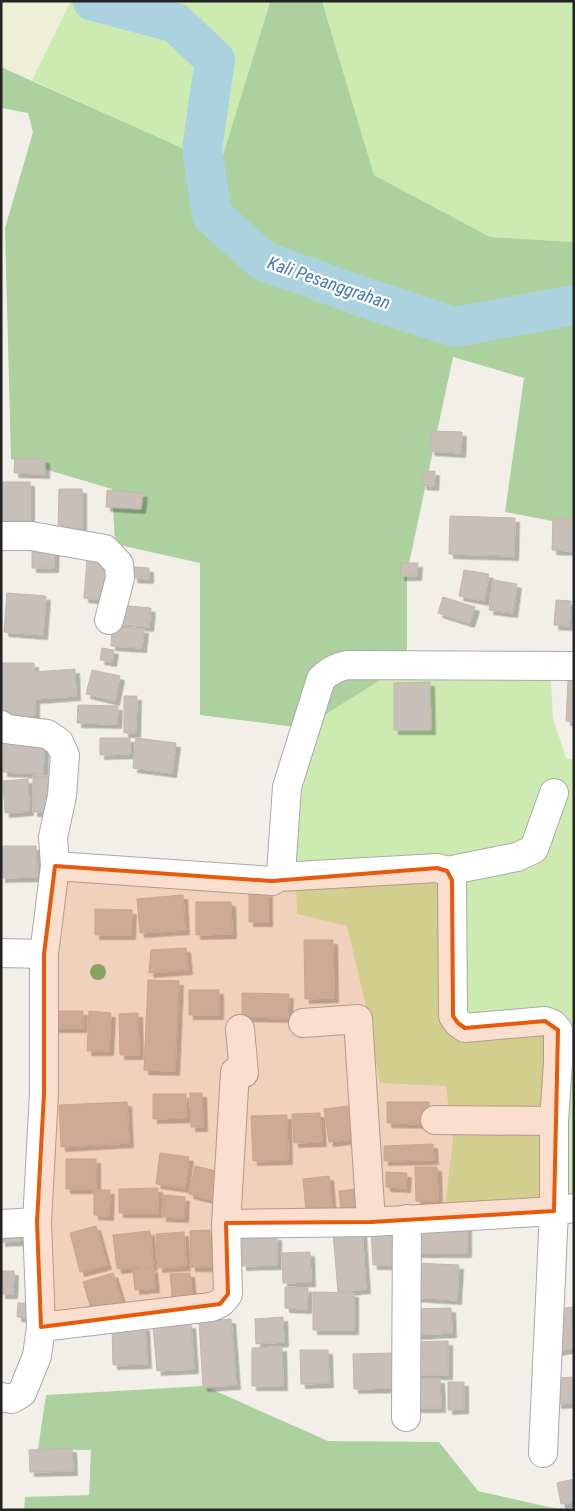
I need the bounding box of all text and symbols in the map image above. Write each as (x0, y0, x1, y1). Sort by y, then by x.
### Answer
water label: Kali Pesanggrahan (265, 252, 393, 313)

